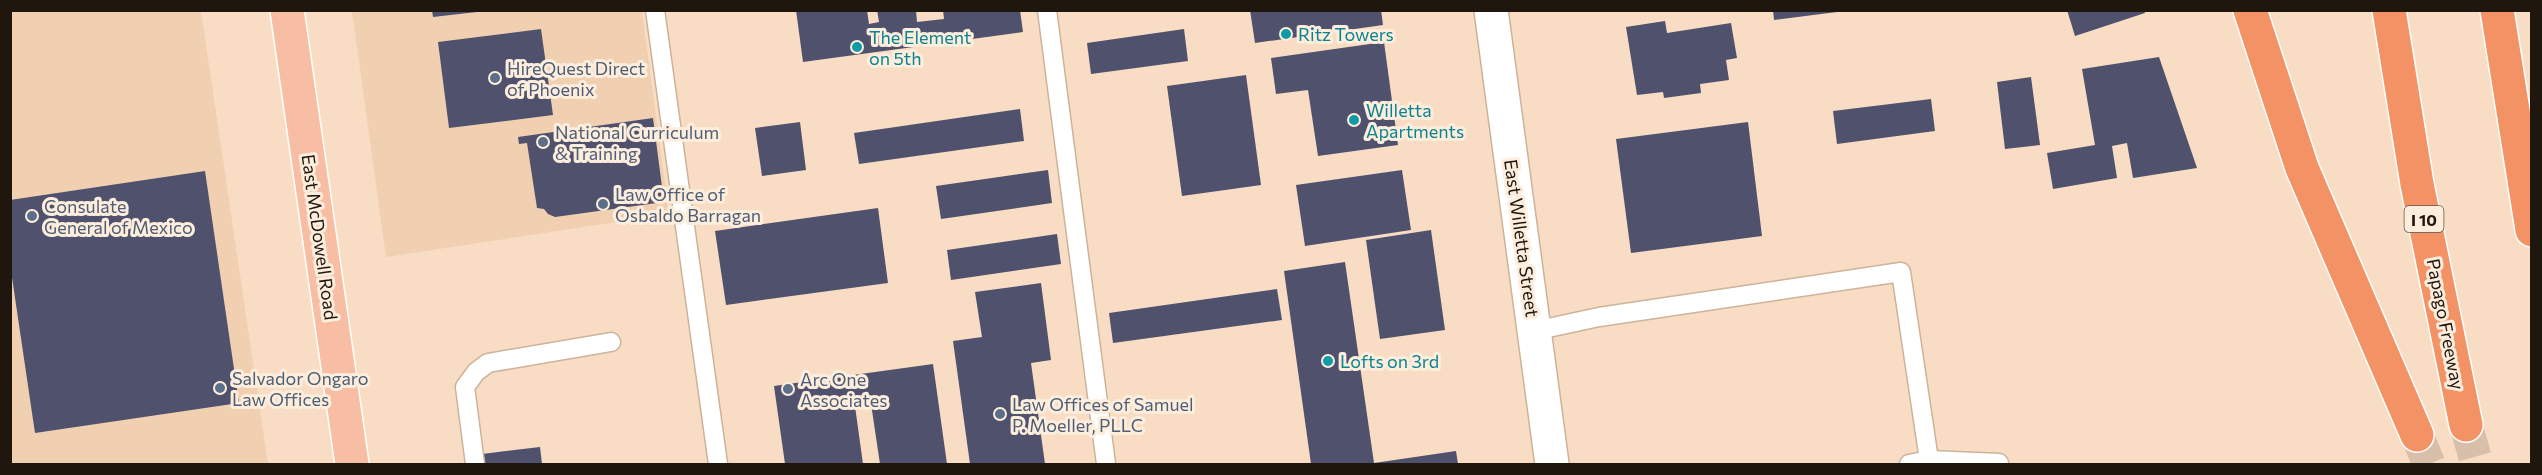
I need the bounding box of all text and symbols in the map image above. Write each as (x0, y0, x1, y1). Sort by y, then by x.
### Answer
place label: Ritz Towers (1298, 23, 1394, 45)
place label: The Element on 5th (869, 26, 971, 69)
marker: Ritz Towers (1279, 27, 1293, 41)
marker: The Element on 5th (850, 40, 864, 54)
place label: HireQuest Direct of Phoenix (507, 57, 645, 100)
marker: HireQuest Direct of Phoenix (488, 71, 502, 85)
place label: Willetta Apartments (1366, 99, 1464, 142)
marker: Willetta Apartments (1347, 113, 1361, 127)
place label: National Curriculum & Training (555, 121, 719, 164)
marker: National Curriculum & Training (536, 135, 550, 149)
street label: East McDowell Road (297, 153, 343, 321)
street label: East Willetta Street (1500, 158, 1544, 318)
place label: Law Office of Osbaldo Barragan (615, 183, 761, 226)
place label: Consulate General of Mexico (44, 195, 193, 238)
marker: Law Office of Osbaldo Barragan (596, 197, 610, 211)
road number: I 10 (2404, 206, 2444, 232)
marker: Consulate General of Mexico (25, 209, 39, 223)
street label: Papago Freeway (2423, 257, 2469, 391)
place label: Lofts on 3rd (1340, 350, 1439, 372)
marker: Lofts on 3rd (1321, 354, 1335, 368)
place label: Salvador Ongaro Law Offices (232, 367, 369, 410)
place label: Arc One Associates (800, 368, 887, 411)
marker: Salvador Ongaro Law Offices (213, 381, 227, 395)
marker: Arc One Associates (781, 382, 795, 396)
place label: Law Offices of Samuel P. Moeller, PLLC (1012, 393, 1194, 436)
marker: Law Offices of Samuel P. Moeller, PLLC (993, 407, 1007, 421)

